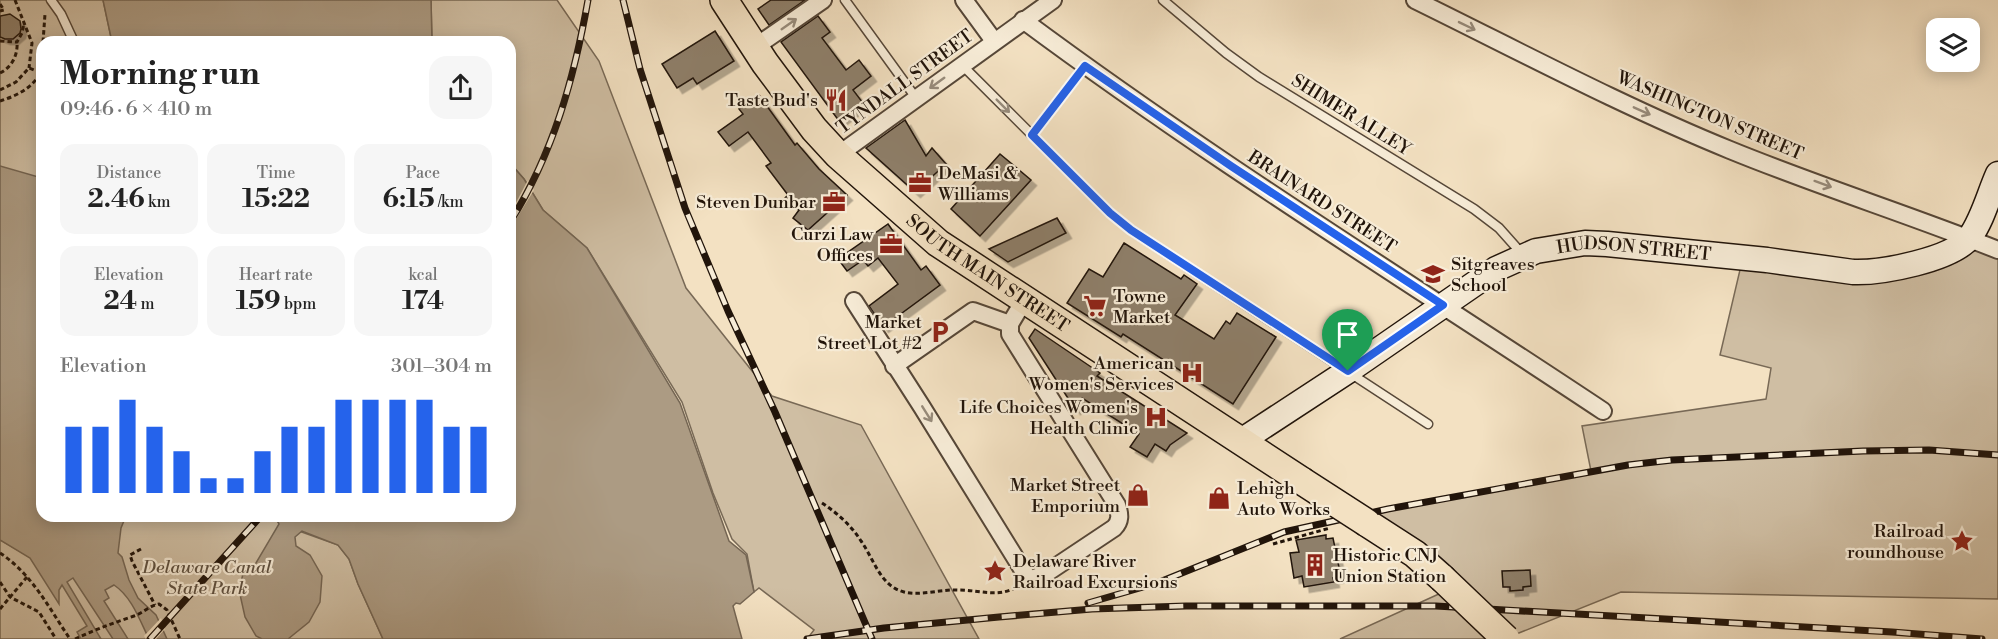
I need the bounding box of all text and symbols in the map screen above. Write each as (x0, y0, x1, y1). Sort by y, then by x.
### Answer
one-way arrow (780, 18, 797, 30)
map controls (1926, 18, 1980, 72)
button: layers (1926, 18, 1980, 72)
one-way arrow (1458, 20, 1476, 32)
street label: TYNDALL STREET (832, 24, 978, 139)
text: Morning run (60, 54, 260, 95)
button: share (429, 56, 492, 119)
street label: WASHINGTON STREET (1612, 66, 1807, 166)
street label: SHIMER ALLEY (1287, 69, 1416, 162)
one-way arrow (930, 77, 946, 89)
restaurant icon: Taste Bud's (823, 87, 849, 113)
place label: Taste Bud's (725, 89, 818, 112)
text: 09:46 · 6 × 410 m (60, 97, 212, 122)
one-way arrow (996, 99, 1011, 114)
one-way arrow (1633, 106, 1651, 117)
street label: BRAINARD STREET (1243, 145, 1401, 259)
place label: DeMasi & Williams (937, 162, 1019, 206)
text: Distance (97, 163, 161, 183)
text: Time (257, 163, 295, 183)
text: Pace (406, 163, 440, 183)
office icon: DeMasi & Williams (907, 170, 933, 196)
one-way arrow (1813, 179, 1832, 190)
text: 2.46 (88, 183, 145, 215)
text: 15:22 (242, 183, 310, 215)
text: 6:15 (383, 183, 435, 215)
office icon: Steven Dunbar (821, 189, 847, 215)
place label: Steven Dunbar (696, 191, 816, 214)
text: km (145, 192, 170, 212)
text: /km (435, 192, 463, 212)
street label: SOUTH MAIN STREET (901, 209, 1074, 337)
place label: Curzi Law Offices (791, 223, 874, 267)
office icon: Curzi Law Offices (878, 231, 904, 257)
street label: HUDSON STREET (1555, 231, 1713, 266)
place label: Sitgreaves School (1451, 253, 1535, 297)
school or university icon: Sitgreaves School (1420, 261, 1446, 287)
text: Elevation (94, 265, 164, 285)
text: Heart rate (239, 265, 313, 285)
text: kcal (408, 265, 438, 285)
text: 24 (103, 285, 137, 317)
text: 159 (236, 285, 281, 317)
text: 174 (402, 285, 444, 317)
place label: Towne Market (1113, 285, 1171, 329)
supermarket icon: Towne Market (1082, 293, 1108, 319)
text: m (137, 294, 155, 314)
text: bpm (281, 294, 316, 314)
pin (1322, 309, 1373, 371)
place label: Market Street Lot #2 (817, 311, 923, 355)
icon: arrive (1331, 318, 1364, 351)
parking icon: Market Street Lot #2 (927, 319, 953, 345)
place label: American Women's Services (1028, 352, 1174, 396)
text: Elevation (60, 354, 147, 379)
text: 301–304 m (391, 354, 492, 379)
hospital icon: American Women's Services (1179, 360, 1205, 386)
place label: Life Choices Women's Health Clinic (960, 396, 1138, 440)
hospital icon: Life Choices Women's Health Clinic (1143, 404, 1169, 430)
one-way arrow (921, 405, 933, 422)
place label: Market Street Emporium (1010, 474, 1121, 518)
place label: Lehigh Auto Works (1236, 477, 1330, 521)
shop icon: Market Street Emporium (1125, 482, 1151, 508)
shop icon: Lehigh Auto Works (1206, 485, 1232, 511)
place label: Railroad roundhouse (1847, 520, 1945, 564)
place icon: Railroad roundhouse (1949, 528, 1975, 554)
place label: Historic CNJ Union Station (1333, 544, 1447, 588)
place label: Delaware River Railroad Excursions (1013, 550, 1178, 594)
building icon: Historic CNJ Union Station (1302, 552, 1328, 578)
park label: Delaware Canal State Park (141, 556, 272, 600)
place icon: Delaware River Railroad Excursions (982, 558, 1008, 584)

